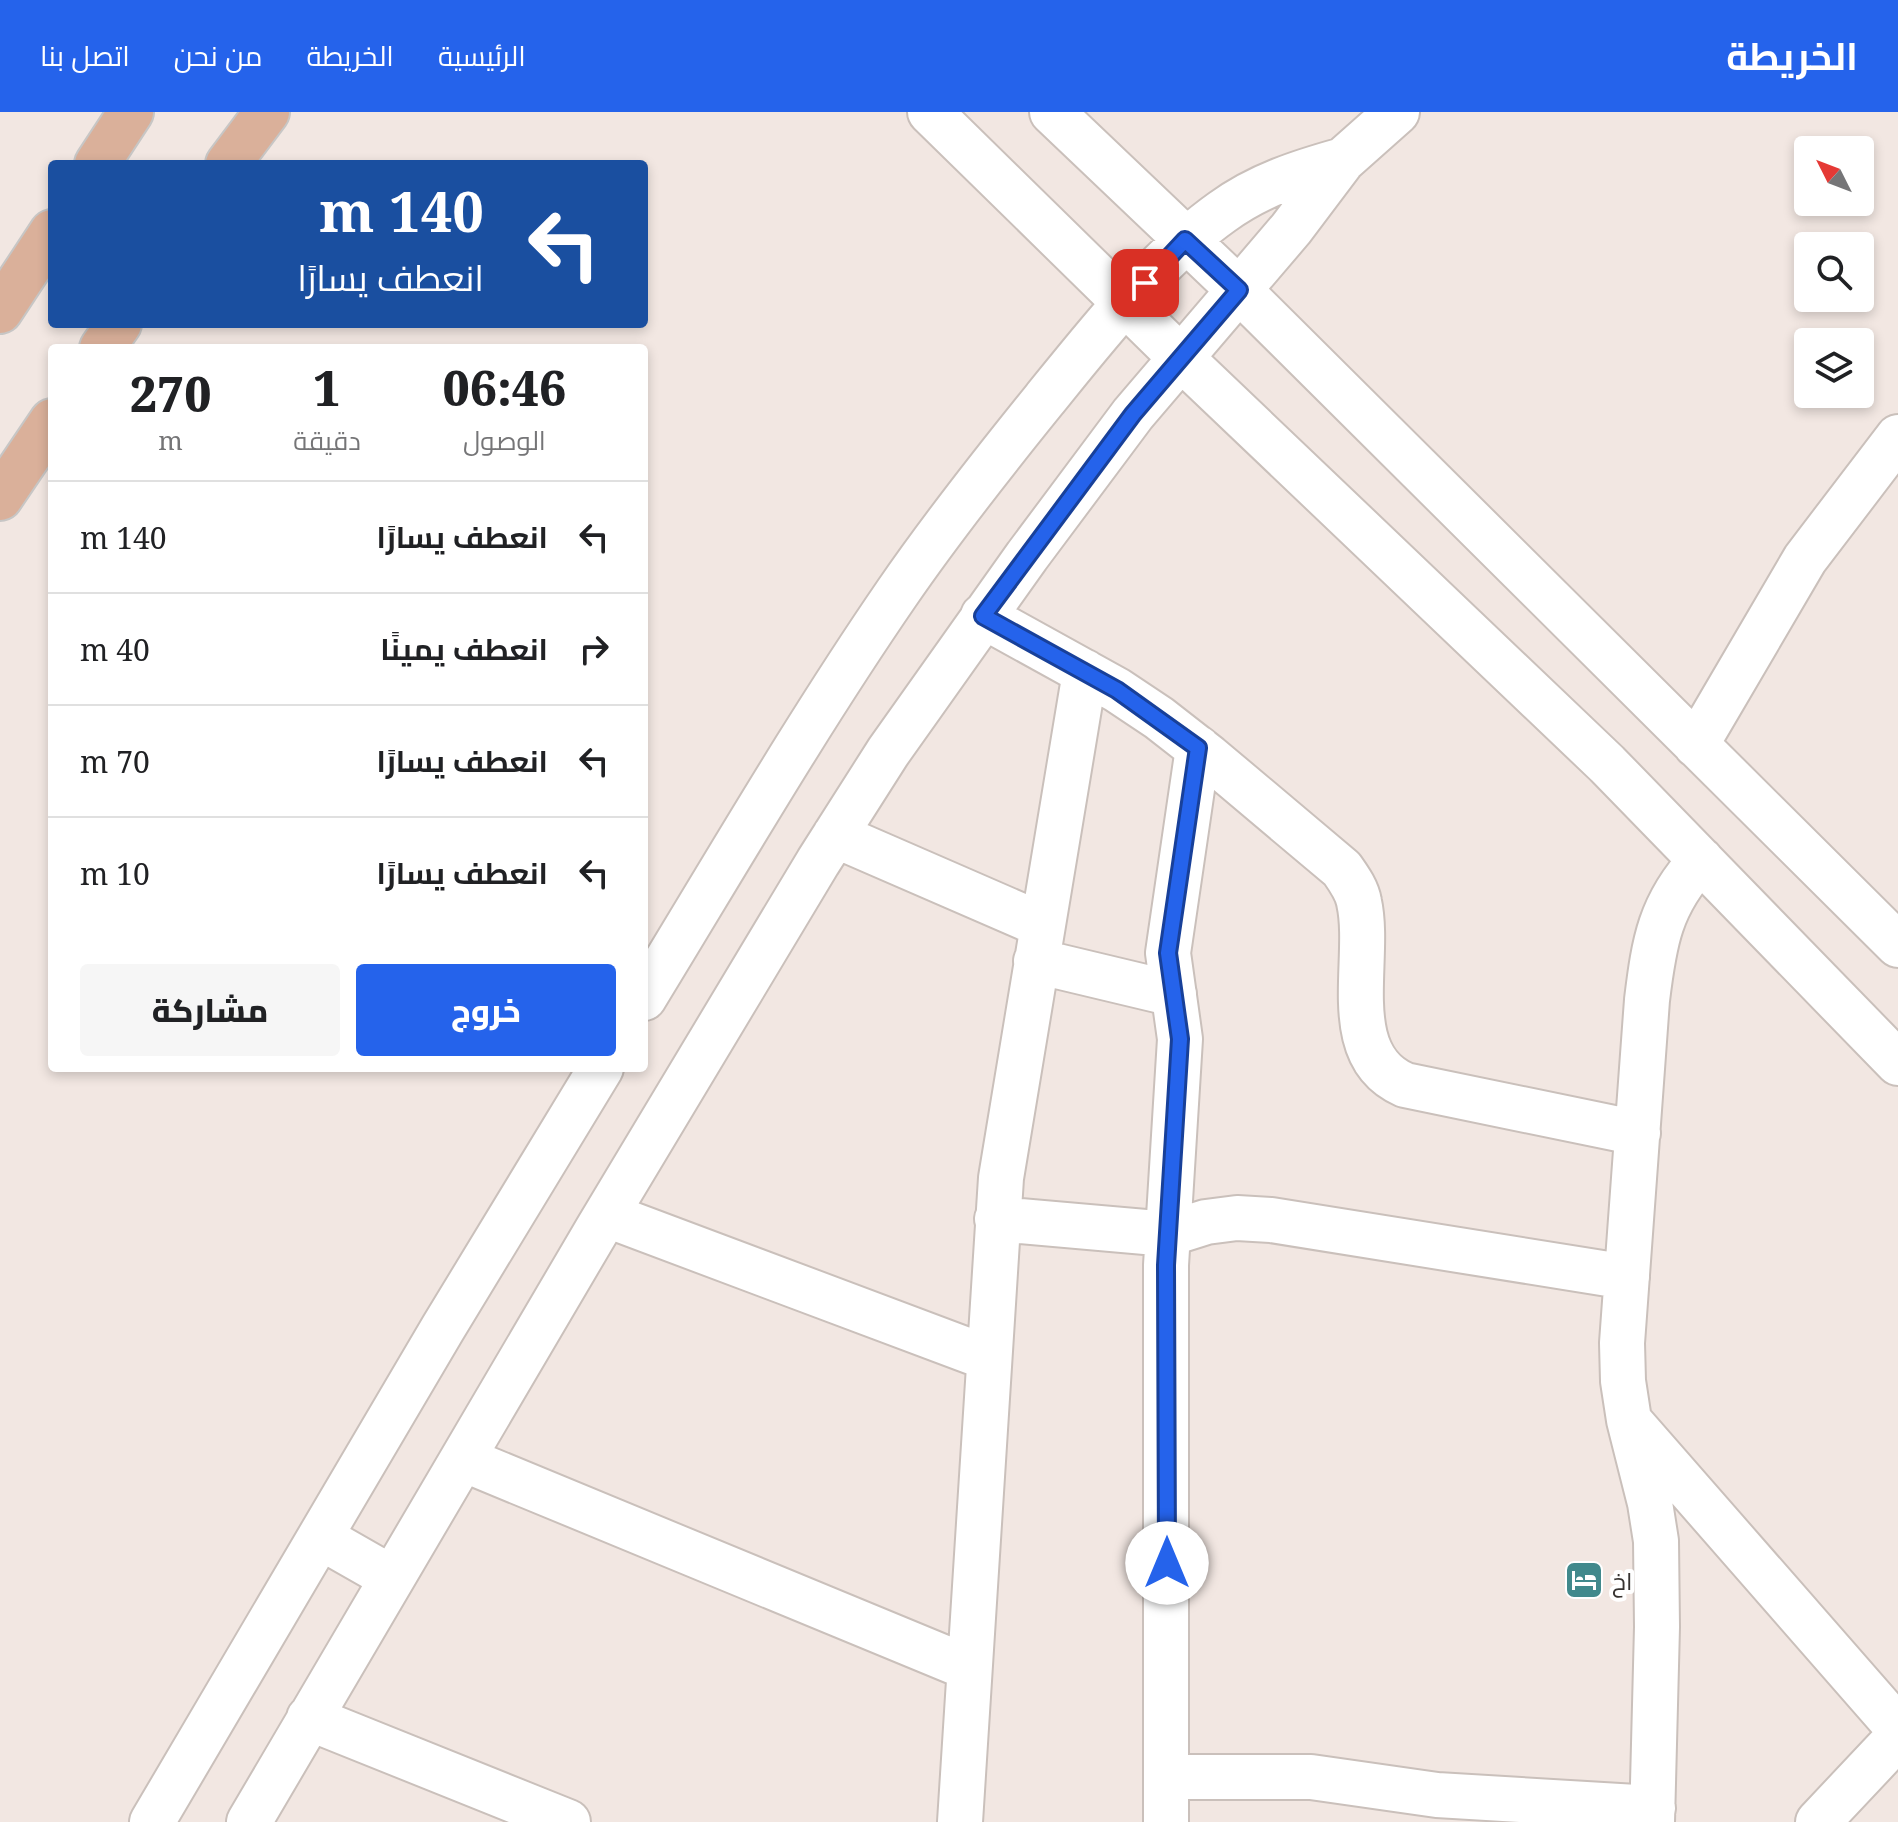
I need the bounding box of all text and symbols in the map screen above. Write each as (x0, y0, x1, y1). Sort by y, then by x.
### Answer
text: الخريطة (1726, 29, 1858, 81)
text: اتصل بنا (40, 36, 130, 74)
text: من نحن (174, 36, 262, 74)
text: الخريطة (306, 36, 394, 74)
text: الرئيسية (438, 36, 526, 74)
north arrow (1794, 136, 1874, 216)
map controls (1794, 136, 1874, 408)
text: 140 m (319, 172, 484, 248)
icon: left (512, 192, 616, 296)
button: search (1794, 232, 1874, 312)
pin (1111, 249, 1179, 317)
text: انعطف يسارًا (297, 253, 484, 302)
icon: arrive (1123, 261, 1167, 305)
button: layers (1794, 328, 1874, 408)
text: 1 (313, 355, 341, 420)
text: 06:46 (442, 355, 566, 420)
text: 270 (130, 361, 211, 426)
text: m (158, 422, 183, 458)
text: دقيقة (293, 422, 361, 458)
text: الوصول (463, 422, 546, 458)
icon: left (572, 515, 616, 559)
text: انعطف يسارًا (377, 516, 548, 557)
text: 140 m (80, 517, 166, 558)
icon: right (572, 627, 616, 671)
text: انعطف يمينًا (380, 628, 548, 669)
text: 40 m (80, 629, 150, 670)
icon: left (572, 739, 616, 783)
text: انعطف يسارًا (377, 740, 548, 781)
text: 70 m (80, 741, 150, 782)
icon: left (572, 851, 616, 895)
text: انعطف يسارًا (377, 852, 548, 893)
text: 10 m (80, 853, 150, 894)
button: مشاركة (80, 964, 340, 1056)
button: خروج (356, 964, 616, 1056)
position arrow (1125, 1521, 1209, 1605)
hotel icon: اخ (1563, 1559, 1605, 1601)
place label: اخ (1612, 1564, 1632, 1598)

